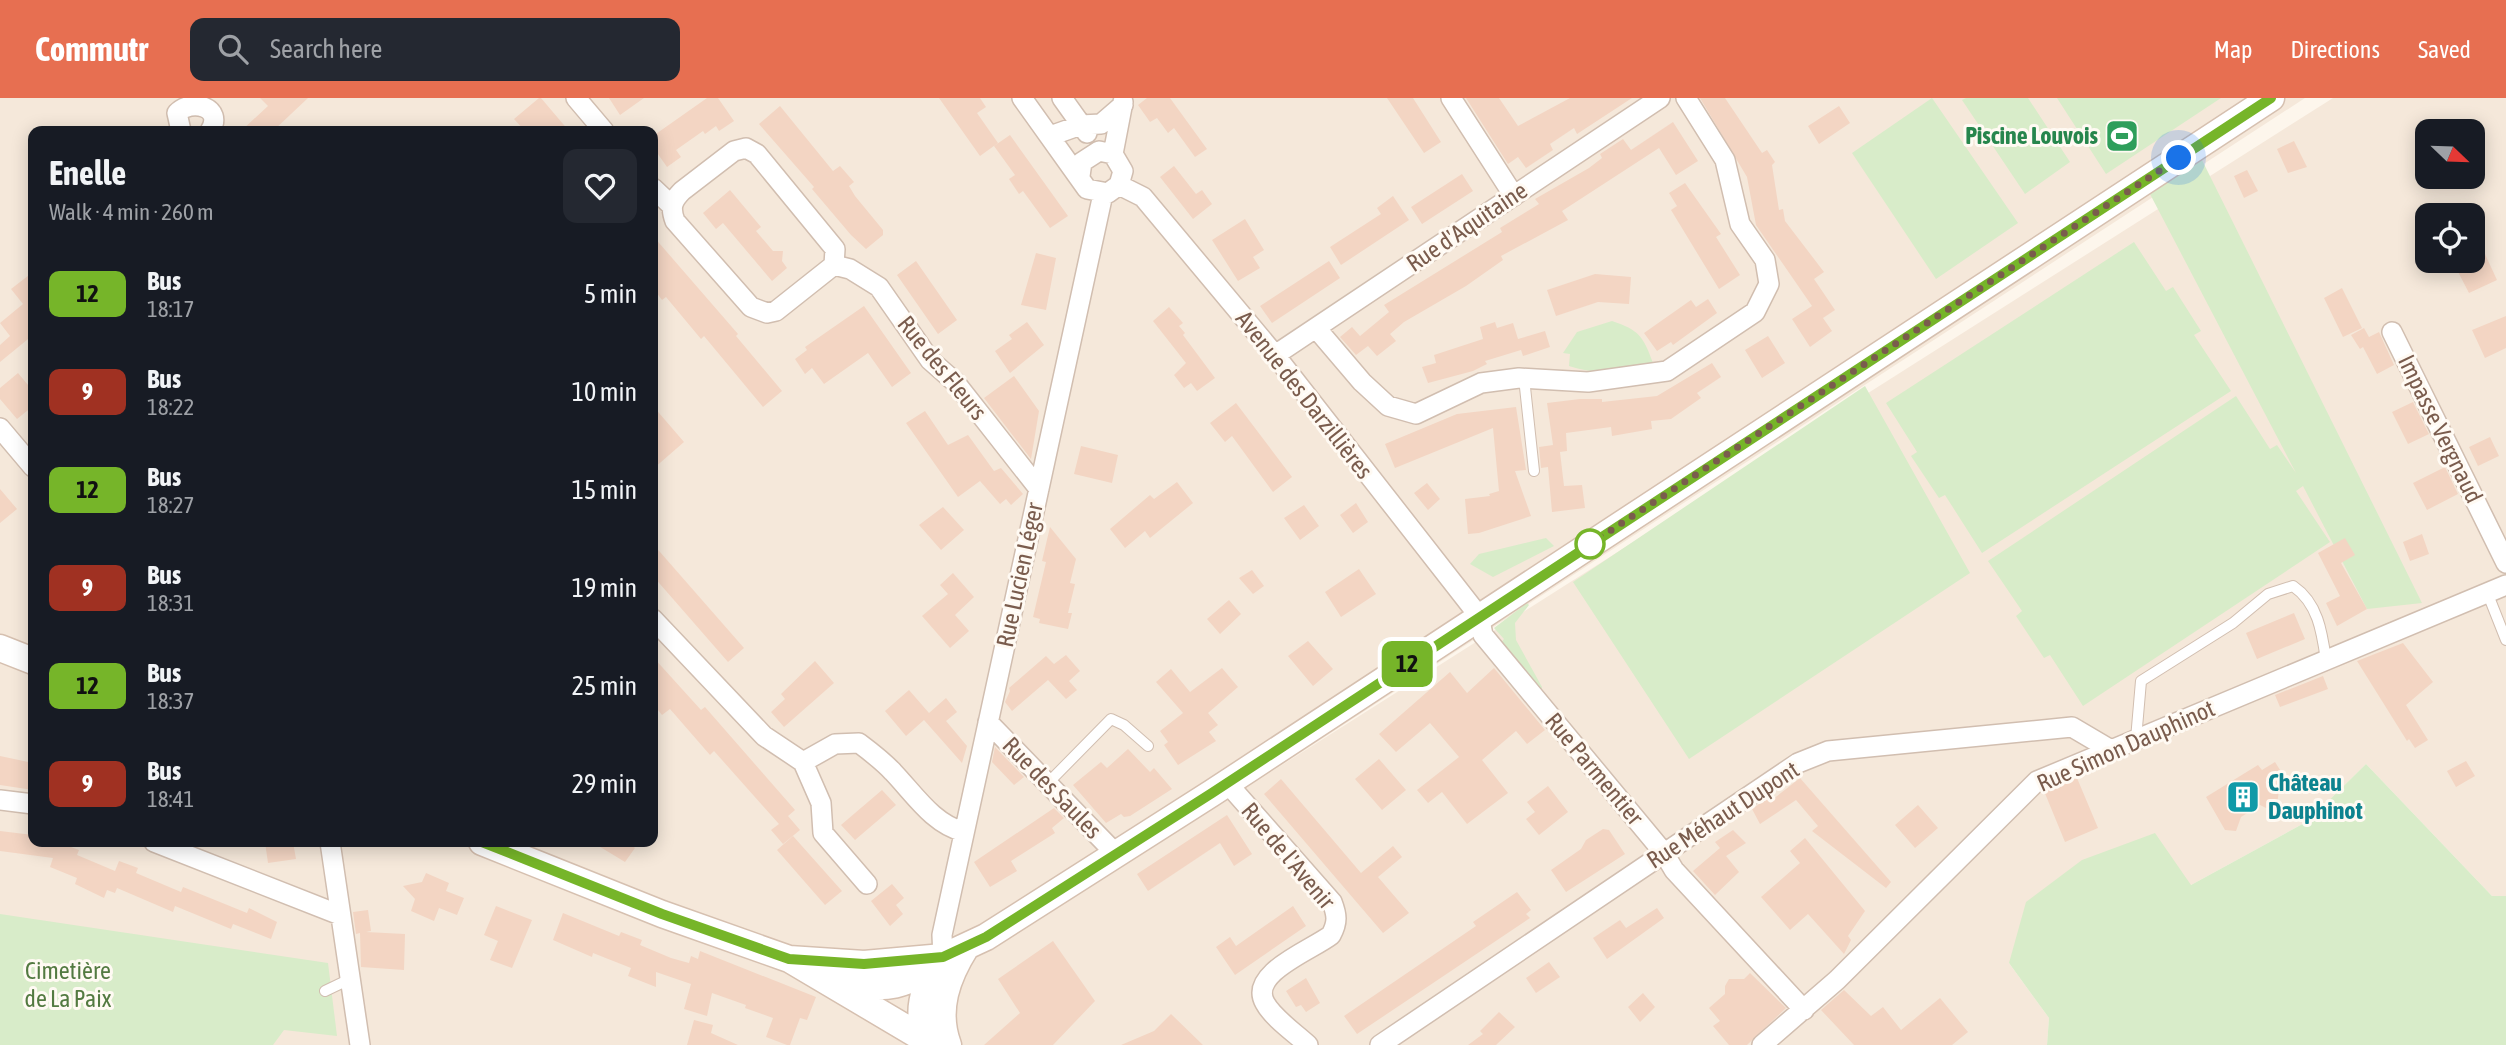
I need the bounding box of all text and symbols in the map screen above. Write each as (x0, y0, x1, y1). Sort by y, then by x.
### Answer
search box (190, 18, 680, 81)
text: Commutr (35, 30, 148, 68)
icon: search (214, 30, 252, 68)
text: Search here (270, 34, 382, 64)
text: Map (2214, 36, 2252, 63)
text: Directions (2290, 36, 2380, 63)
text: Saved (2418, 36, 2471, 63)
sports icon: Piscine Louvois (2103, 117, 2141, 155)
north arrow (2415, 119, 2485, 189)
map controls (2415, 119, 2485, 273)
place label: Piscine Louvois (1965, 122, 2099, 149)
your location (2161, 140, 2196, 175)
button: heart (563, 149, 637, 223)
text: Enelle (49, 154, 126, 192)
street label: Rue d'Aquitaine (1401, 176, 1532, 277)
text: Walk · 4 min · 260 m (49, 199, 213, 225)
button: locate (2415, 203, 2485, 273)
text: Bus (147, 266, 181, 296)
text: 5 min (584, 279, 637, 309)
text: 12 (76, 280, 99, 307)
text: 18:17 (147, 296, 194, 322)
street label: Avenue des Darzillières (1231, 306, 1378, 484)
street label: Rue des Fleurs (892, 310, 992, 425)
street label: Impasse Vergnaud (2393, 350, 2488, 507)
text: Bus (147, 364, 181, 394)
text: 10 min (572, 377, 637, 407)
text: 9 (82, 378, 93, 405)
text: 18:22 (147, 394, 194, 420)
text: Bus (147, 462, 181, 492)
text: 15 min (572, 475, 637, 505)
text: 12 (76, 476, 99, 503)
text: 18:27 (147, 492, 194, 518)
street label: Rue Lucien Léger (991, 499, 1048, 650)
unlabelled marker (1575, 529, 1605, 559)
text: Bus (147, 560, 181, 590)
text: 19 min (572, 573, 637, 603)
text: 9 (82, 574, 93, 601)
text: 18:31 (147, 590, 194, 616)
line badge: 12 (1376, 641, 1438, 687)
text: 12 (1396, 650, 1418, 677)
text: Bus (147, 658, 181, 688)
text: 25 min (572, 671, 637, 701)
text: 12 (76, 672, 99, 699)
text: 18:37 (147, 688, 194, 714)
street label: Rue Simon Dauphinot (2033, 694, 2219, 797)
street label: Rue Parmentier (1540, 707, 1650, 831)
street label: Rue des Saules (997, 731, 1107, 844)
street label: Rue Méhaut Dupont (1642, 755, 1804, 874)
text: Bus (147, 756, 181, 786)
text: 29 min (572, 769, 637, 799)
place label: Château Dauphinot (2268, 769, 2363, 824)
text: 9 (82, 770, 93, 797)
building icon: Château Dauphinot (2224, 778, 2262, 816)
text: 18:41 (147, 786, 194, 812)
street label: Rue de l'Avenir (1236, 797, 1341, 915)
park label: Cimetière de La Paix (25, 957, 112, 1012)

